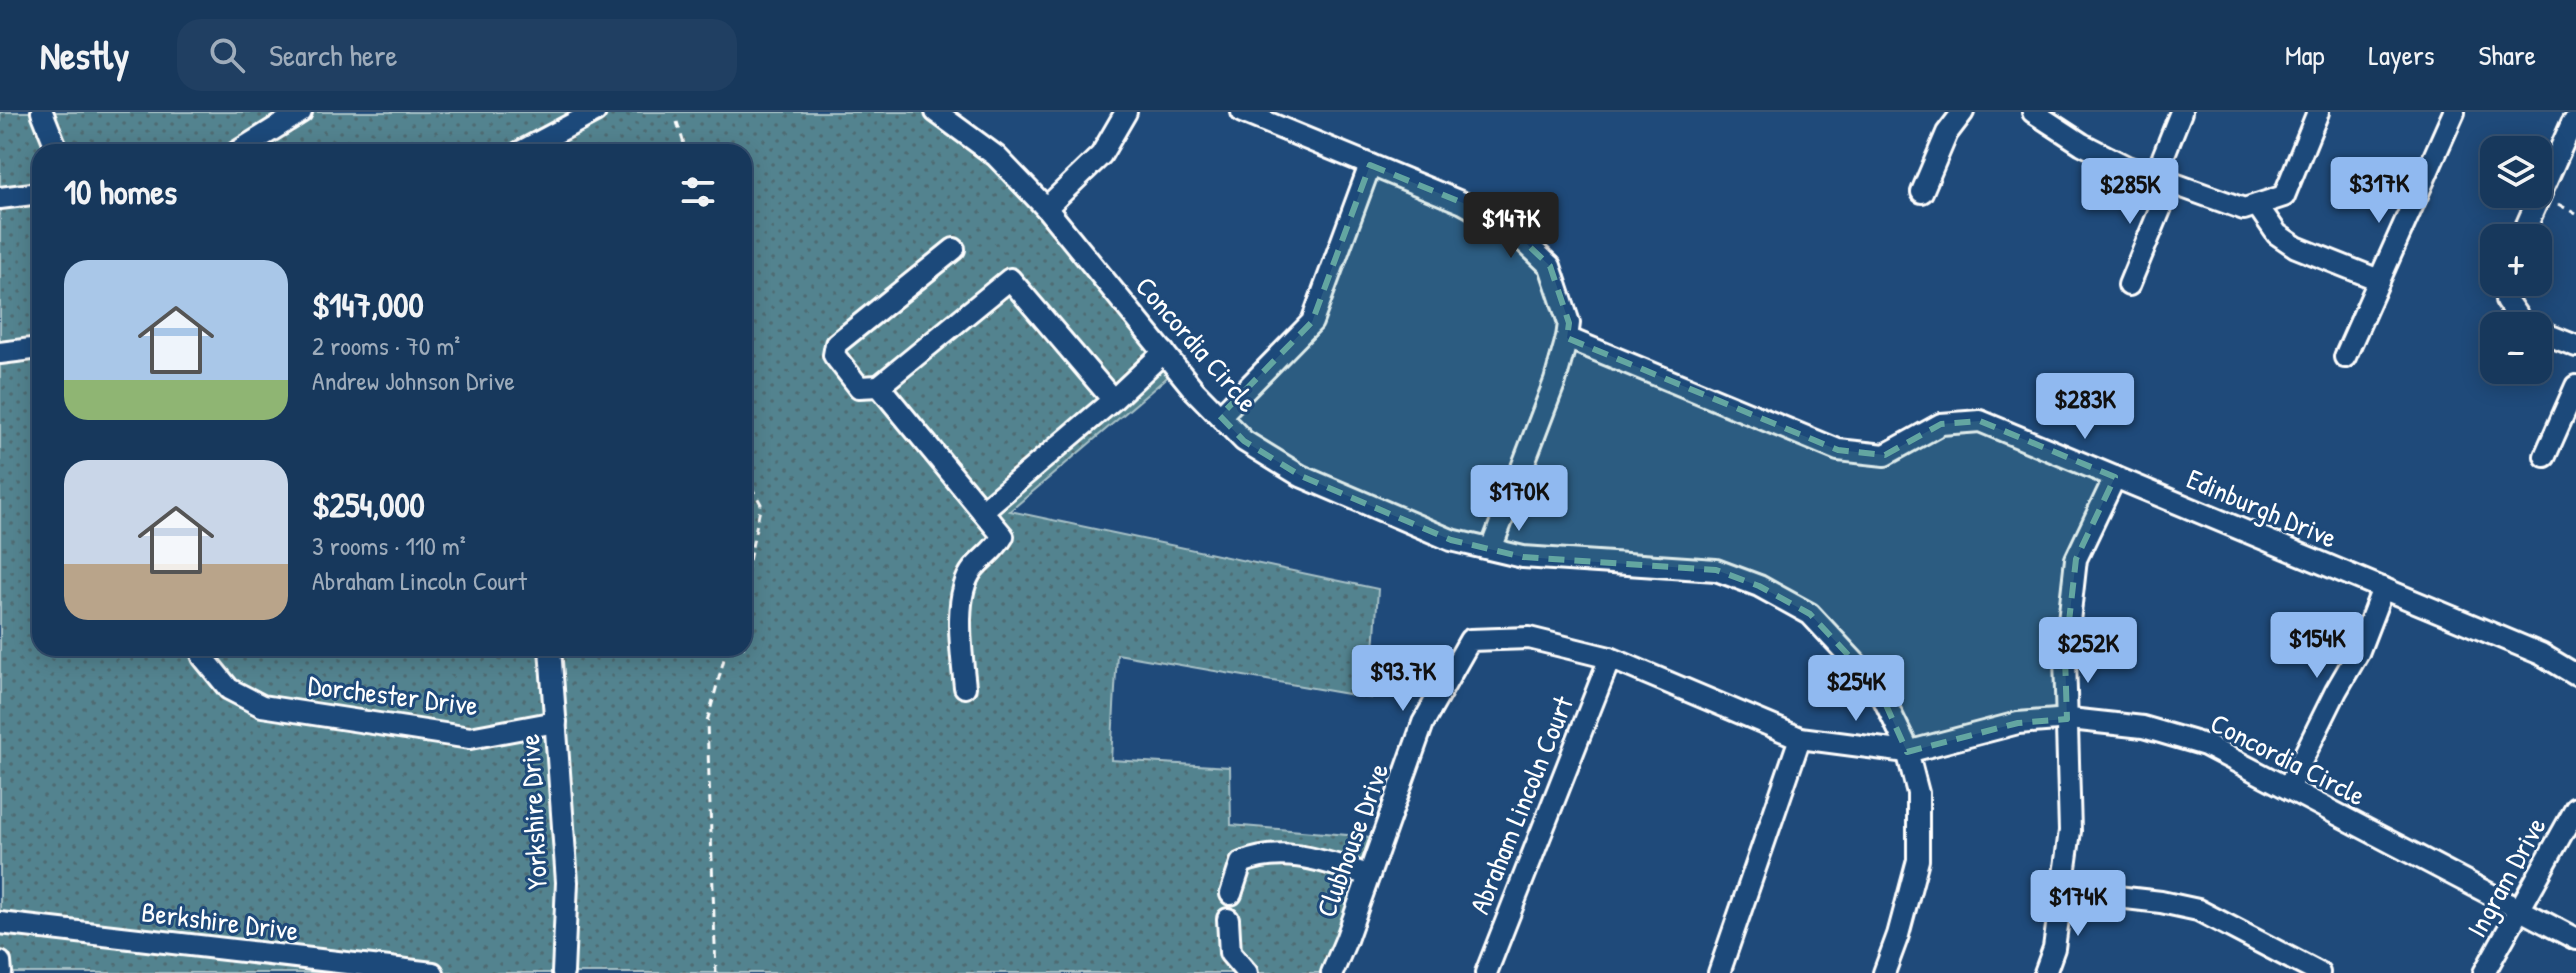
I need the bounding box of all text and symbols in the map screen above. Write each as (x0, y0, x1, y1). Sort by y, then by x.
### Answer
search box (177, 19, 737, 91)
text: Nestly (40, 29, 129, 81)
icon: search (205, 33, 249, 77)
text: Search here (269, 35, 397, 75)
text: Map (2285, 36, 2325, 74)
text: Layers (2369, 36, 2434, 74)
text: Share (2478, 36, 2536, 74)
map controls (2480, 136, 2552, 384)
button: layers (2480, 136, 2552, 208)
pin: $317K (2323, 157, 2435, 225)
pin: $285K (2074, 158, 2186, 226)
text: $317K (2349, 165, 2409, 200)
text: $285K (2099, 166, 2161, 201)
text: 10 homes (64, 169, 177, 215)
icon: filters (676, 170, 720, 214)
pin: $147K (1455, 192, 1567, 260)
text: $147K (1482, 200, 1540, 235)
button: + (2480, 224, 2552, 296)
street label: Concordia Circle (1127, 268, 1267, 420)
text: $147,000 (312, 282, 424, 328)
icon: home (128, 292, 224, 388)
button: − (2480, 312, 2552, 384)
text: 2 rooms · 70 m² (312, 328, 460, 363)
text: Andrew Johnson Drive (312, 363, 515, 398)
pin: $283K (2029, 373, 2141, 441)
text: $283K (2054, 381, 2116, 416)
street label: Edinburgh Drive (2181, 459, 2343, 557)
pin: $170K (1463, 465, 1575, 533)
text: $170K (1489, 473, 1549, 508)
text: $254,000 (312, 482, 425, 528)
icon: home (128, 492, 224, 588)
text: 3 rooms · 110 m² (312, 528, 466, 563)
text: Abraham Lincoln Court (312, 563, 527, 598)
pin: $154K (2261, 612, 2373, 680)
pin: $252K (2032, 617, 2144, 685)
text: $154K (2289, 620, 2345, 655)
text: $252K (2057, 625, 2119, 660)
pin: $93.7K (1338, 645, 1468, 713)
text: $93.7K (1370, 653, 1436, 688)
pin: $254K (1800, 655, 1912, 723)
text: $254K (1826, 663, 1886, 698)
street label: Dorchester Drive (306, 666, 480, 724)
street label: Abraham Lincoln Court (1460, 690, 1582, 919)
street label: Concordia Circle (2204, 704, 2372, 814)
street label: Yorkshire Drive (510, 733, 556, 891)
street label: Clubhouse Drive (1307, 758, 1397, 922)
street label: Ingram Drive (2457, 810, 2555, 944)
pin: $174K (2022, 870, 2134, 938)
text: $174K (2049, 878, 2107, 913)
street label: Berkshire Drive (139, 893, 301, 949)

